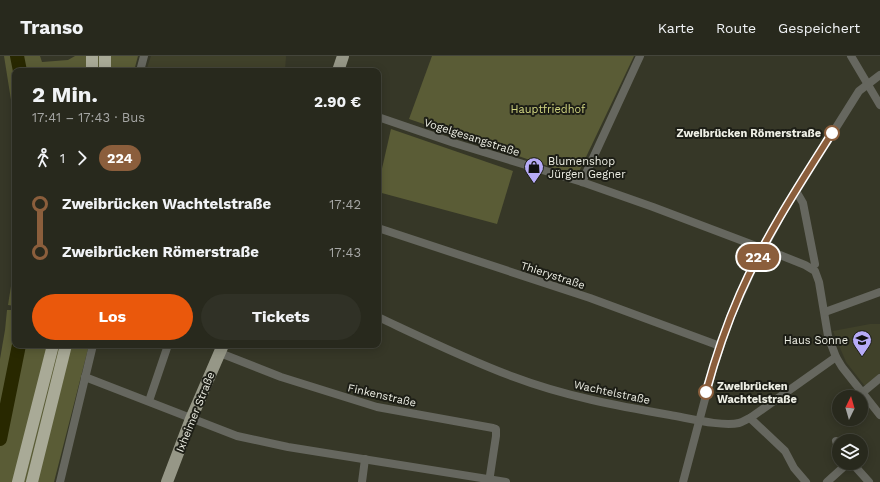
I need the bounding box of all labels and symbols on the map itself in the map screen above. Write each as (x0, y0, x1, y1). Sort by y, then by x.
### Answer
park label: Hauptfriedhof (511, 103, 586, 116)
street label: Vogelgesangstraße (422, 116, 521, 159)
marker: Zweibrücken Römerstraße (824, 125, 840, 141)
place label: Zweibrücken Römerstraße (677, 127, 821, 140)
place label: Blumenshop Jürgen Gegner (548, 155, 626, 181)
shop icon: Blumenshop Jürgen Gegner (523, 156, 545, 184)
line badge: 224 (735, 244, 781, 270)
street label: Thierystraße (519, 259, 587, 292)
school or university icon: Haus Sonne (851, 329, 873, 357)
place label: Haus Sonne (784, 334, 848, 347)
street label: Ixheimer Straße (173, 370, 217, 454)
street label: Wachtelstraße (573, 378, 651, 407)
place label: Zweibrücken Wachtelstraße (717, 380, 797, 406)
street label: Finkenstraße (346, 381, 417, 410)
marker: Zweibrücken Wachtelstraße (698, 384, 714, 400)
north arrow (832, 390, 868, 426)

